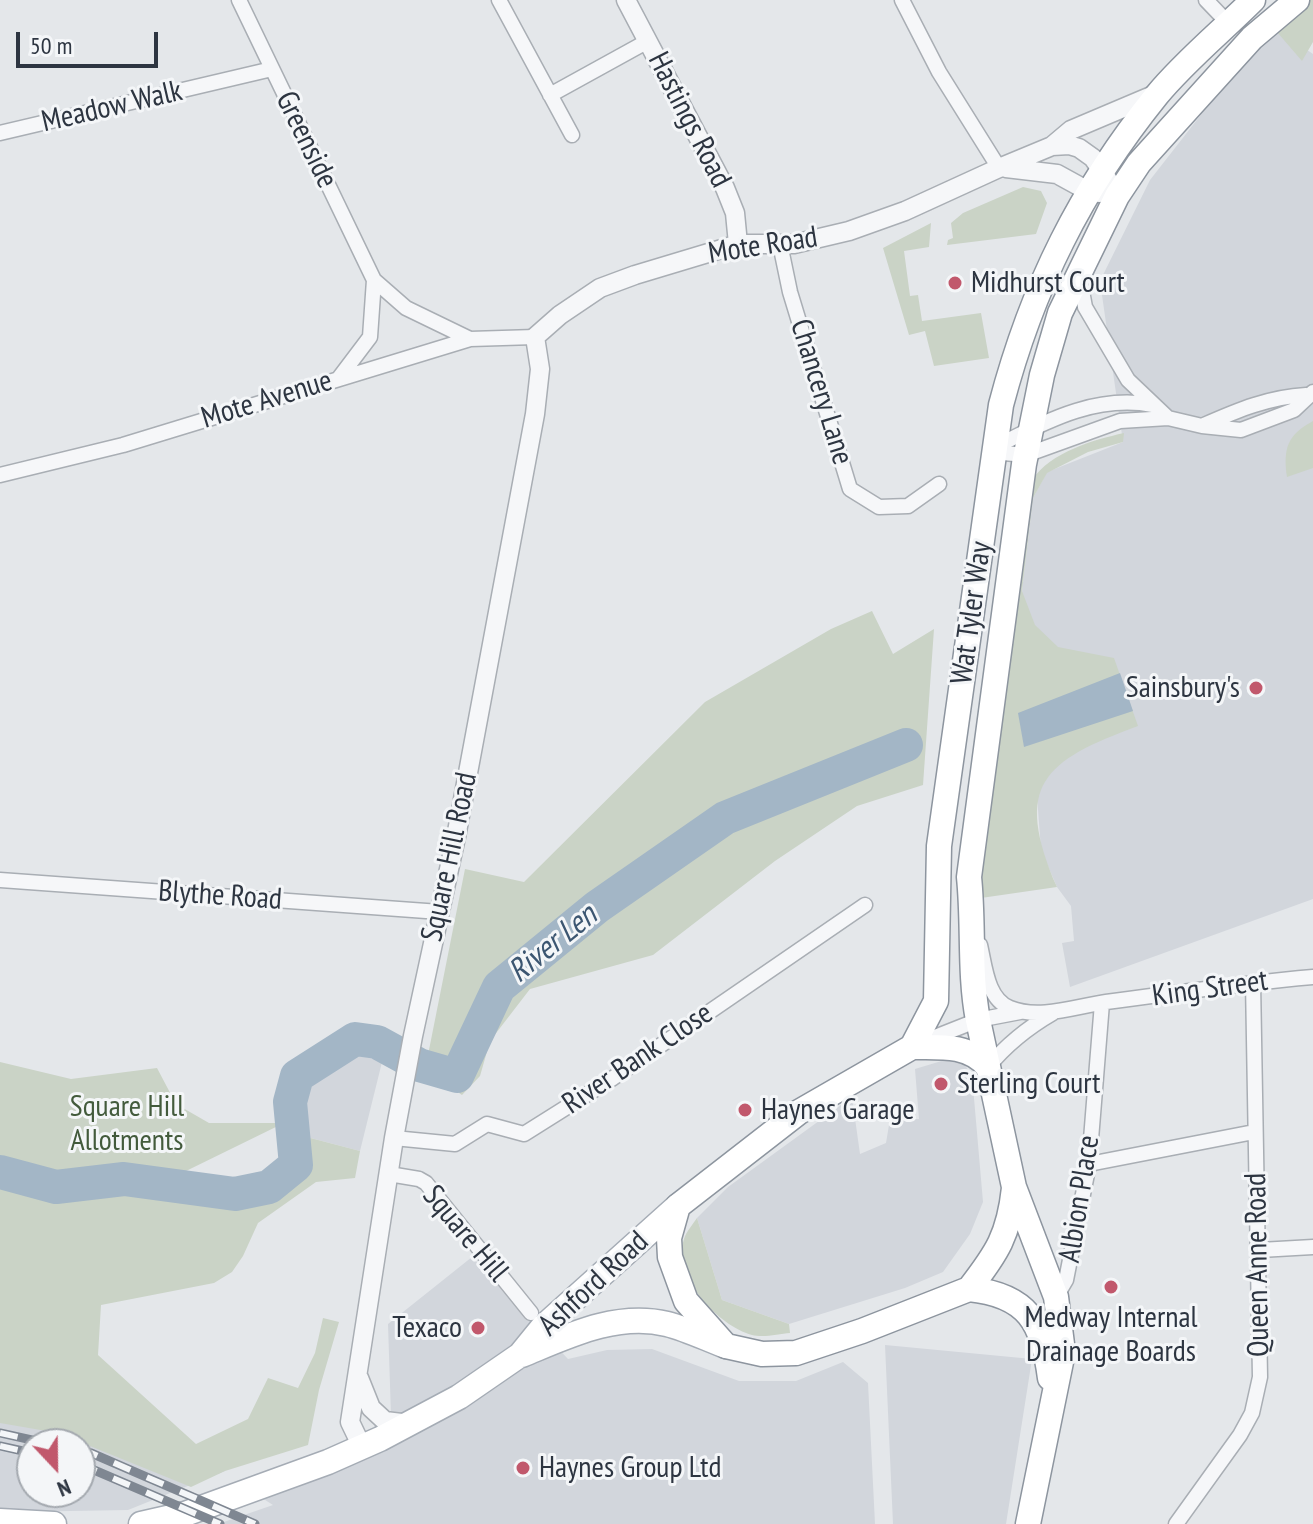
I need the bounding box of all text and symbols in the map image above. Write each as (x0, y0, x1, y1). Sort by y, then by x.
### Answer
scale bar (20, 16, 162, 66)
text: 50 m (30, 30, 72, 61)
street label: Hastings Road (640, 46, 738, 194)
street label: Meadow Walk (38, 73, 186, 141)
street label: Greenside (267, 86, 345, 194)
street label: Mote Road (706, 220, 820, 272)
place label: Midhurst Court (971, 265, 1125, 301)
marker: Midhurst Court (946, 274, 964, 292)
street label: Chancery Lane (782, 315, 860, 469)
street label: Mote Avenue (197, 363, 337, 437)
street label: Wat Tyler Way (944, 539, 1000, 687)
place label: Sainsbury's (1126, 670, 1240, 706)
marker: Sainsbury's (1247, 679, 1265, 697)
street label: Square Hill Road (415, 769, 485, 945)
street label: Blythe Road (157, 874, 283, 918)
water label: River Len (501, 897, 605, 991)
street label: King Street (1150, 963, 1270, 1015)
street label: River Bank Close (556, 996, 720, 1122)
place label: Sterling Court (957, 1066, 1101, 1102)
marker: Sterling Court (932, 1075, 950, 1093)
park label: Square Hill Allotments (70, 1089, 184, 1160)
place label: Haynes Garage (761, 1092, 915, 1128)
marker: Haynes Garage (736, 1101, 754, 1119)
street label: Albion Place (1052, 1133, 1108, 1265)
street label: Queen Anne Road (1238, 1173, 1278, 1357)
street label: Square Hill (414, 1179, 516, 1289)
street label: Ashford Road (532, 1224, 656, 1344)
marker: Medway Internal Drainage Boards (1102, 1278, 1120, 1296)
place label: Medway Internal Drainage Boards (1025, 1300, 1197, 1370)
place label: Texaco (392, 1310, 462, 1346)
marker: Texaco (469, 1319, 487, 1337)
north arrow (16, 1428, 96, 1508)
place label: Haynes Group Ltd (539, 1450, 721, 1486)
marker: Haynes Group Ltd (514, 1459, 532, 1477)
text: N (53, 1473, 75, 1504)

